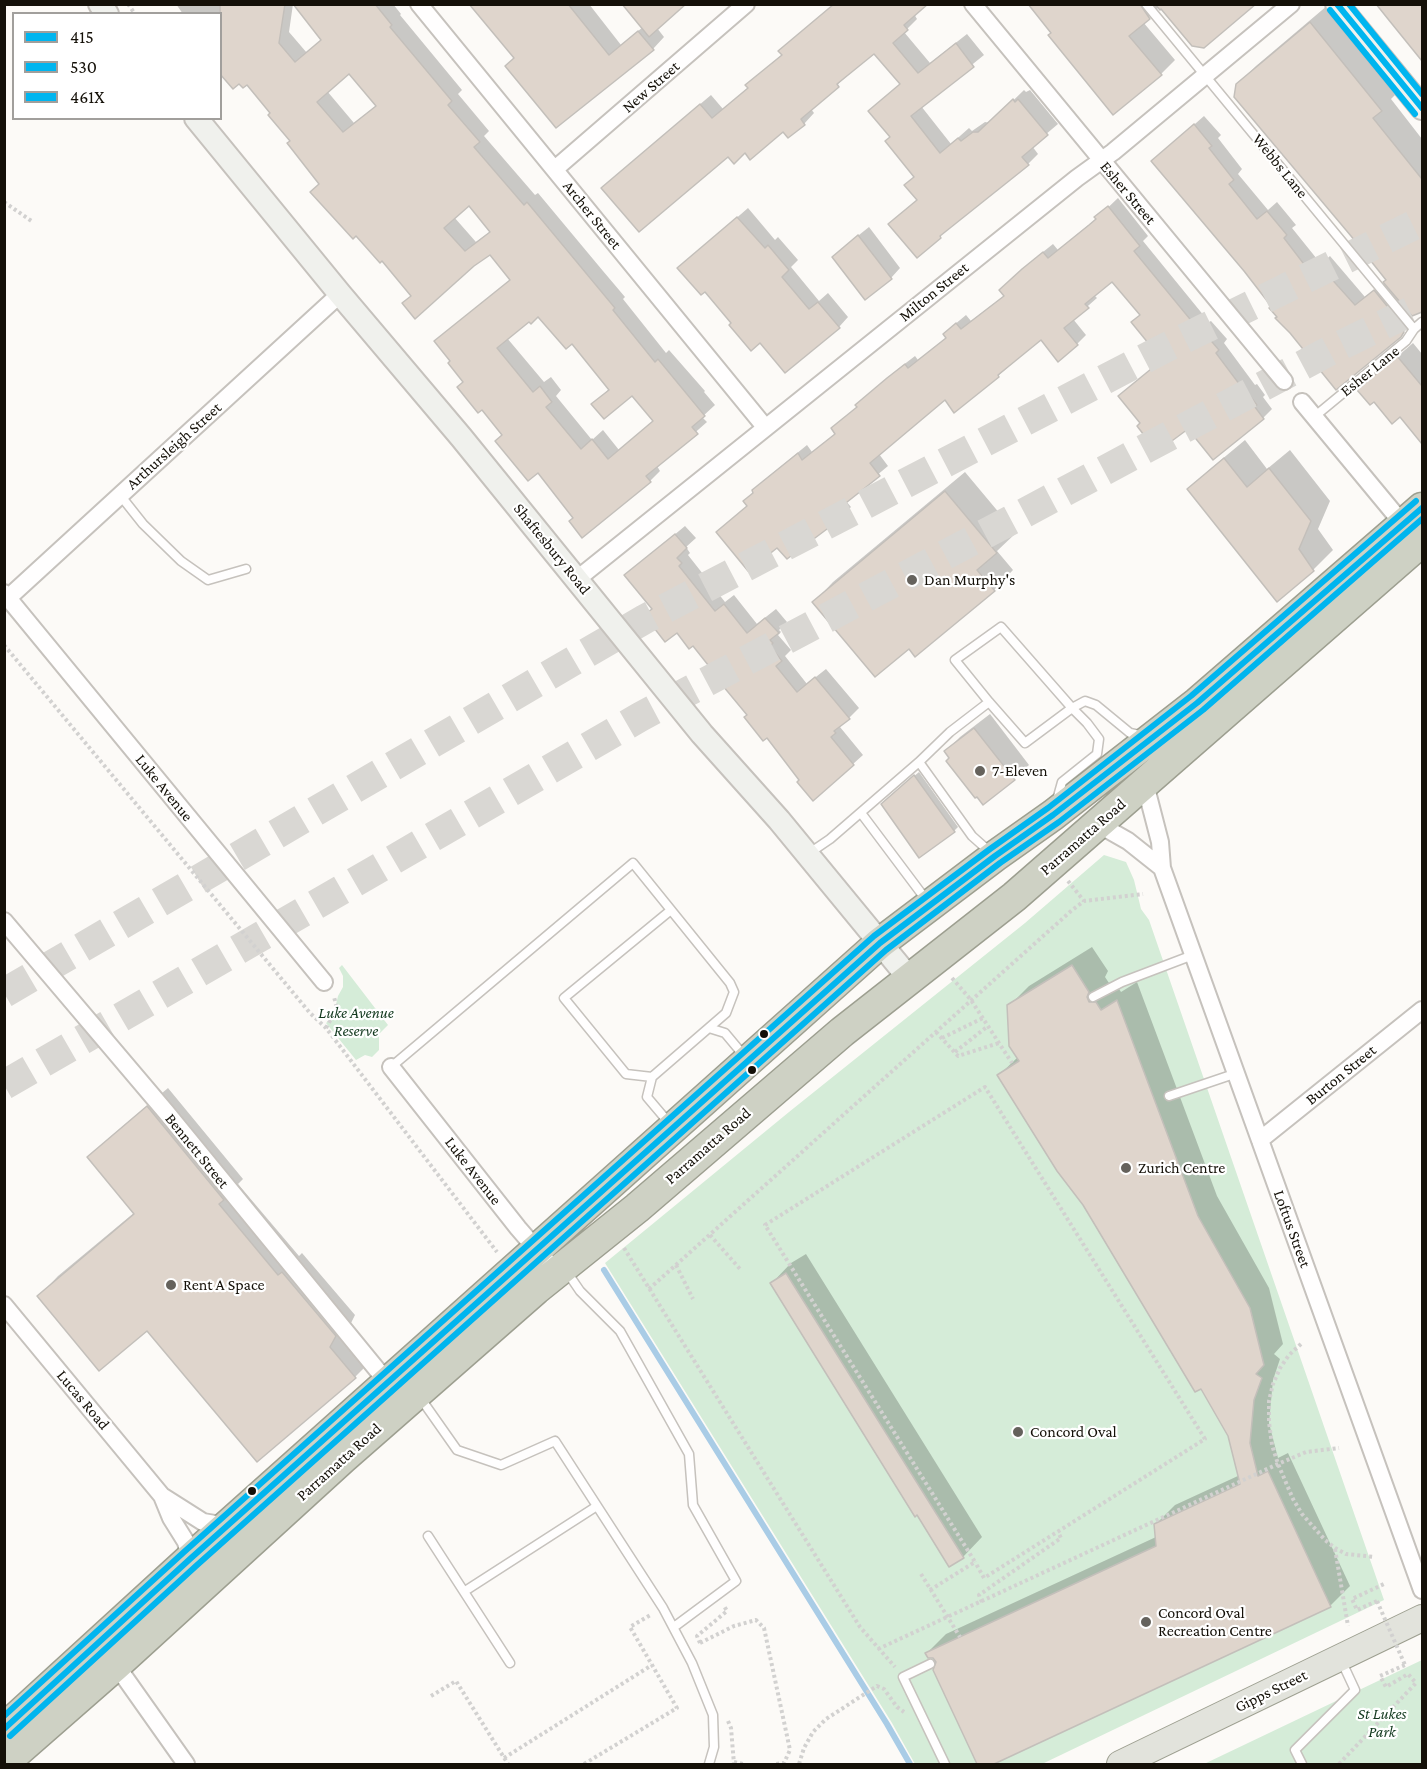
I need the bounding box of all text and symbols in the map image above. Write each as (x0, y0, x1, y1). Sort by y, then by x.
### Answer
legend (12, 12, 222, 120)
text: 415 (70, 27, 94, 47)
text: 530 (70, 57, 97, 77)
street label: New Street (618, 57, 684, 117)
text: 461X (70, 87, 105, 107)
street label: Webbs Lane (1248, 130, 1312, 202)
street label: Esher Street (1096, 157, 1160, 229)
street label: Archer Street (558, 177, 626, 253)
street label: Milton Street (895, 258, 973, 326)
street label: Esher Lane (1337, 341, 1403, 401)
street label: Arthursleigh Street (123, 398, 225, 494)
street label: Shaftesbury Road (509, 499, 595, 599)
place label: Dan Murphy's (924, 570, 1015, 590)
marker: Dan Murphy's (905, 573, 919, 587)
street label: Luke Avenue (131, 750, 197, 826)
place label: 7-Eleven (992, 761, 1048, 781)
marker: 7-Eleven (973, 764, 987, 778)
street label: Parramatta Road (1036, 795, 1130, 879)
park label: Luke Avenue Reserve (318, 1003, 394, 1041)
unlabelled marker (758, 1028, 770, 1040)
street label: Burton Street (1302, 1041, 1380, 1109)
unlabelled marker (746, 1064, 758, 1076)
street label: Parramatta Road (661, 1104, 755, 1188)
street label: Bennett Street (161, 1110, 233, 1192)
street label: Luke Avenue (440, 1133, 506, 1209)
place label: Zurich Centre (1138, 1158, 1225, 1178)
marker: Zurich Centre (1119, 1161, 1133, 1175)
street label: Loftus Street (1269, 1188, 1315, 1270)
place label: Rent A Space (183, 1275, 265, 1295)
marker: Rent A Space (164, 1278, 178, 1292)
street label: Lucas Road (52, 1366, 114, 1434)
street label: Parramatta Road (293, 1419, 385, 1505)
place label: Concord Oval (1030, 1422, 1117, 1442)
marker: Concord Oval (1011, 1425, 1025, 1439)
unlabelled marker (246, 1485, 258, 1497)
place label: Concord Oval Recreation Centre (1158, 1603, 1272, 1641)
marker: Concord Oval Recreation Centre (1139, 1615, 1153, 1629)
street label: Gipps Street (1232, 1665, 1310, 1717)
park label: St Lukes Park (1358, 1704, 1406, 1742)

